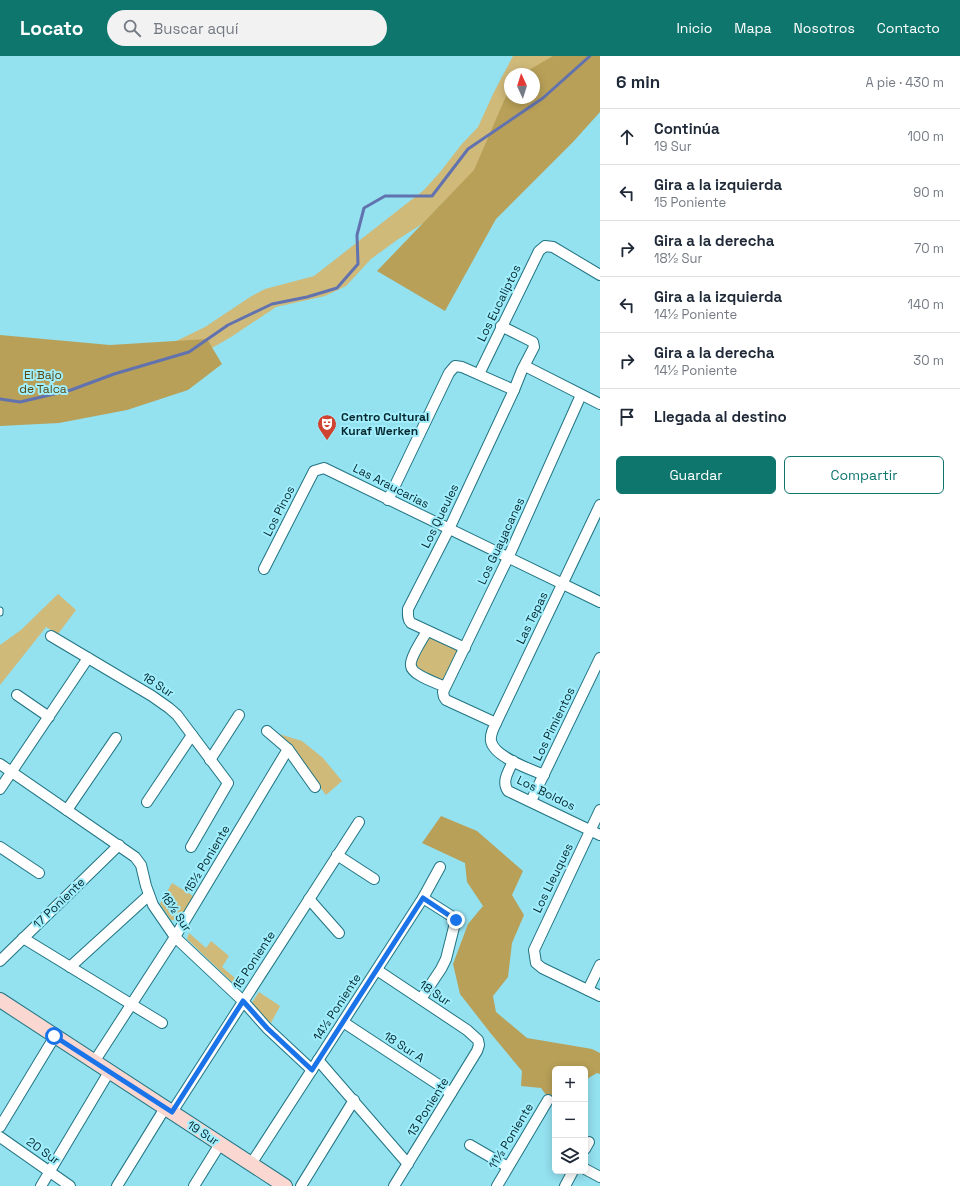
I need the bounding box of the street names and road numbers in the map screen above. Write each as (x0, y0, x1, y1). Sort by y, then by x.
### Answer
street label: Los Eucaliptos (473, 262, 525, 344)
street label: Las Araucarias (350, 460, 432, 512)
street label: Los Queules (418, 481, 462, 551)
street label: Los Pinos (259, 483, 299, 539)
street label: Los Guayacanes (474, 495, 528, 587)
street label: Las Tepas (512, 589, 552, 647)
street label: 18 Sur (139, 669, 177, 701)
street label: Los Pimientos (529, 684, 579, 764)
street label: Los Boldos (514, 772, 578, 814)
street label: 15½ Poniente (180, 822, 234, 896)
street label: Los Lleuques (529, 840, 577, 916)
street label: 17 Poniente (30, 874, 88, 932)
street label: 18½ Sur (157, 889, 195, 935)
street label: 15 Poniente (229, 928, 279, 992)
street label: 14½ Poniente (309, 970, 365, 1044)
street label: 18 Sur (416, 977, 454, 1010)
street label: 18 Sur A (381, 1028, 428, 1066)
street label: 13 Poniente (404, 1074, 452, 1140)
street label: 11½ Poniente (485, 1100, 537, 1172)
street label: 19 Sur (184, 1117, 222, 1149)
street label: 20 Sur (23, 1134, 63, 1169)

